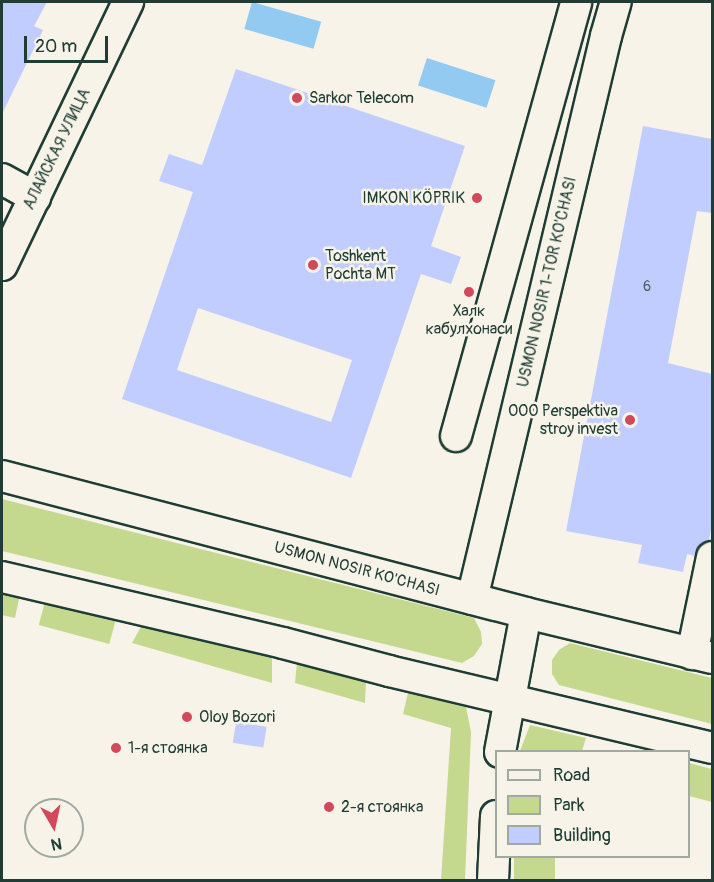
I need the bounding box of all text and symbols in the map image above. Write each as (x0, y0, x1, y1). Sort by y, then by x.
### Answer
scale bar (27, 24, 111, 62)
text: 20 m (35, 35, 77, 58)
street label: АЛАЙСКАЯ УЛИЦА (19, 85, 95, 213)
place label: Sarkor Telecom (309, 88, 414, 108)
marker: Sarkor Telecom (290, 91, 304, 105)
street label: USMON NOSIR 1-TOR KO'CHASI (513, 175, 581, 389)
place label: IMKON KÖPRIK (362, 188, 465, 208)
marker: IMKON KÖPRIK (470, 191, 484, 205)
place label: Toshkent Pochta MT (325, 246, 396, 284)
marker: Toshkent Pochta MT (306, 258, 320, 272)
house number: 6 (643, 279, 651, 295)
marker: Халк кабулхонаси (462, 285, 476, 299)
place label: Халк кабулхонаси (426, 301, 512, 339)
place label: ООО Perspektiva stroy invest (508, 401, 618, 439)
marker: ООО Perspektiva stroy invest (623, 413, 637, 427)
street label: USMON NOSIR KO'CHASI (272, 538, 442, 600)
place label: Oloy Bozori (199, 707, 275, 727)
marker: Oloy Bozori (180, 710, 194, 724)
place label: 1-я стоянка (128, 738, 208, 758)
marker: 1-я стоянка (109, 741, 123, 755)
legend (495, 750, 690, 858)
text: Road (553, 764, 590, 787)
text: Park (553, 794, 585, 817)
place label: 2-я стоянка (341, 797, 423, 817)
north arrow (24, 798, 84, 858)
marker: 2-я стоянка (322, 800, 336, 814)
text: Building (553, 824, 611, 847)
text: N (50, 833, 63, 855)

